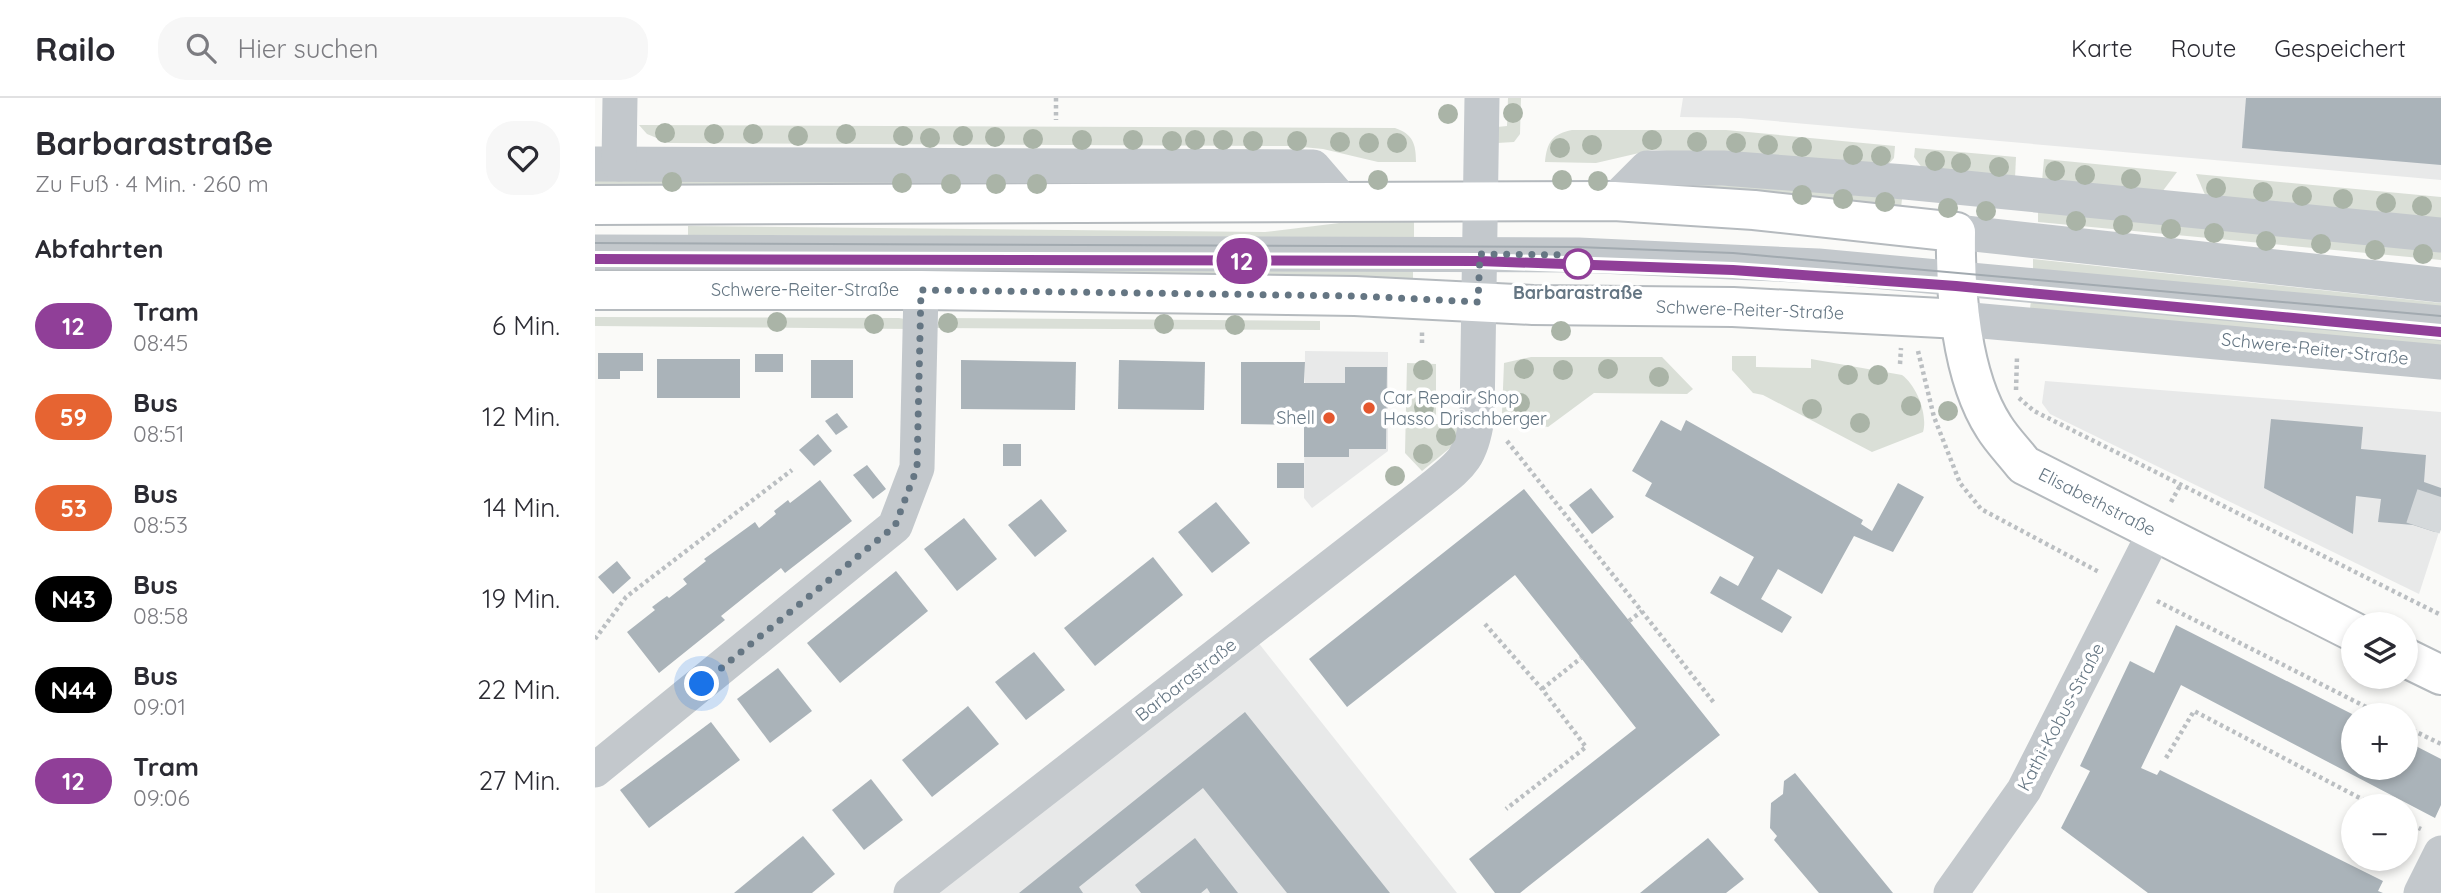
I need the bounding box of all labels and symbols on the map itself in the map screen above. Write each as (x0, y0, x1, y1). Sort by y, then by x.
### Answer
line badge: 12 (1211, 238, 1273, 284)
marker: Barbarastraße (1563, 249, 1593, 279)
street label: Schwere-Reiter-Straße (711, 278, 899, 301)
place label: Barbarastraße (1513, 281, 1643, 304)
street label: Schwere-Reiter-Straße (1656, 295, 1844, 324)
street label: Schwere-Reiter-Straße (2220, 327, 2410, 370)
place label: Car Repair Shop Hasso Drischberger (1383, 386, 1547, 430)
marker: Car Repair Shop Hasso Drischberger (1361, 400, 1377, 416)
place label: Shell (1276, 406, 1315, 429)
marker: Shell (1321, 410, 1337, 426)
street label: Elisabethstraße (2035, 462, 2160, 541)
street label: Barbarastraße (1130, 633, 1241, 726)
street label: Kathi-Kobus-Straße (2012, 639, 2109, 795)
your location (684, 666, 719, 701)

